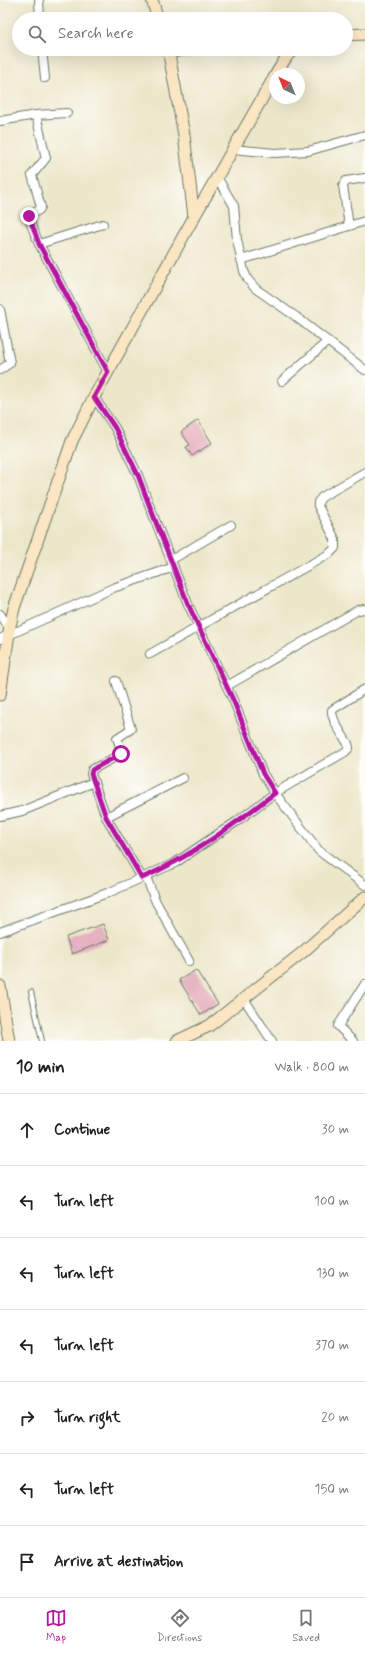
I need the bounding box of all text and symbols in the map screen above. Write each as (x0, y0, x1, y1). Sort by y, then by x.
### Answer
search box (12, 12, 353, 56)
icon: search (26, 23, 48, 45)
text: Search here (58, 24, 134, 44)
north arrow (269, 68, 305, 104)
route end (20, 207, 38, 225)
route start (112, 745, 130, 763)
text: 10 min (16, 1056, 65, 1078)
text: Walk · 800 m (274, 1059, 349, 1076)
icon: ahead (16, 1119, 38, 1141)
text: Continue (54, 1120, 110, 1140)
text: 30 m (322, 1121, 349, 1138)
icon: left (16, 1191, 38, 1213)
text: Turn left (54, 1192, 114, 1212)
text: 100 m (314, 1193, 349, 1210)
icon: left (16, 1263, 38, 1285)
text: Turn left (54, 1264, 114, 1284)
text: 130 m (316, 1265, 349, 1282)
icon: left (16, 1335, 38, 1357)
text: Turn left (54, 1336, 114, 1356)
text: 370 m (315, 1337, 349, 1354)
icon: right (16, 1407, 38, 1429)
text: Turn right (54, 1408, 121, 1428)
text: 20 m (321, 1409, 349, 1426)
icon: left (16, 1479, 38, 1501)
text: Turn left (54, 1480, 114, 1500)
text: 150 m (315, 1481, 349, 1498)
icon: arrive (16, 1551, 38, 1573)
text: Arrive at destination (54, 1552, 183, 1572)
tab: Map (45, 1607, 67, 1645)
tab: Directions (157, 1607, 202, 1645)
tab: Saved (292, 1607, 320, 1645)

